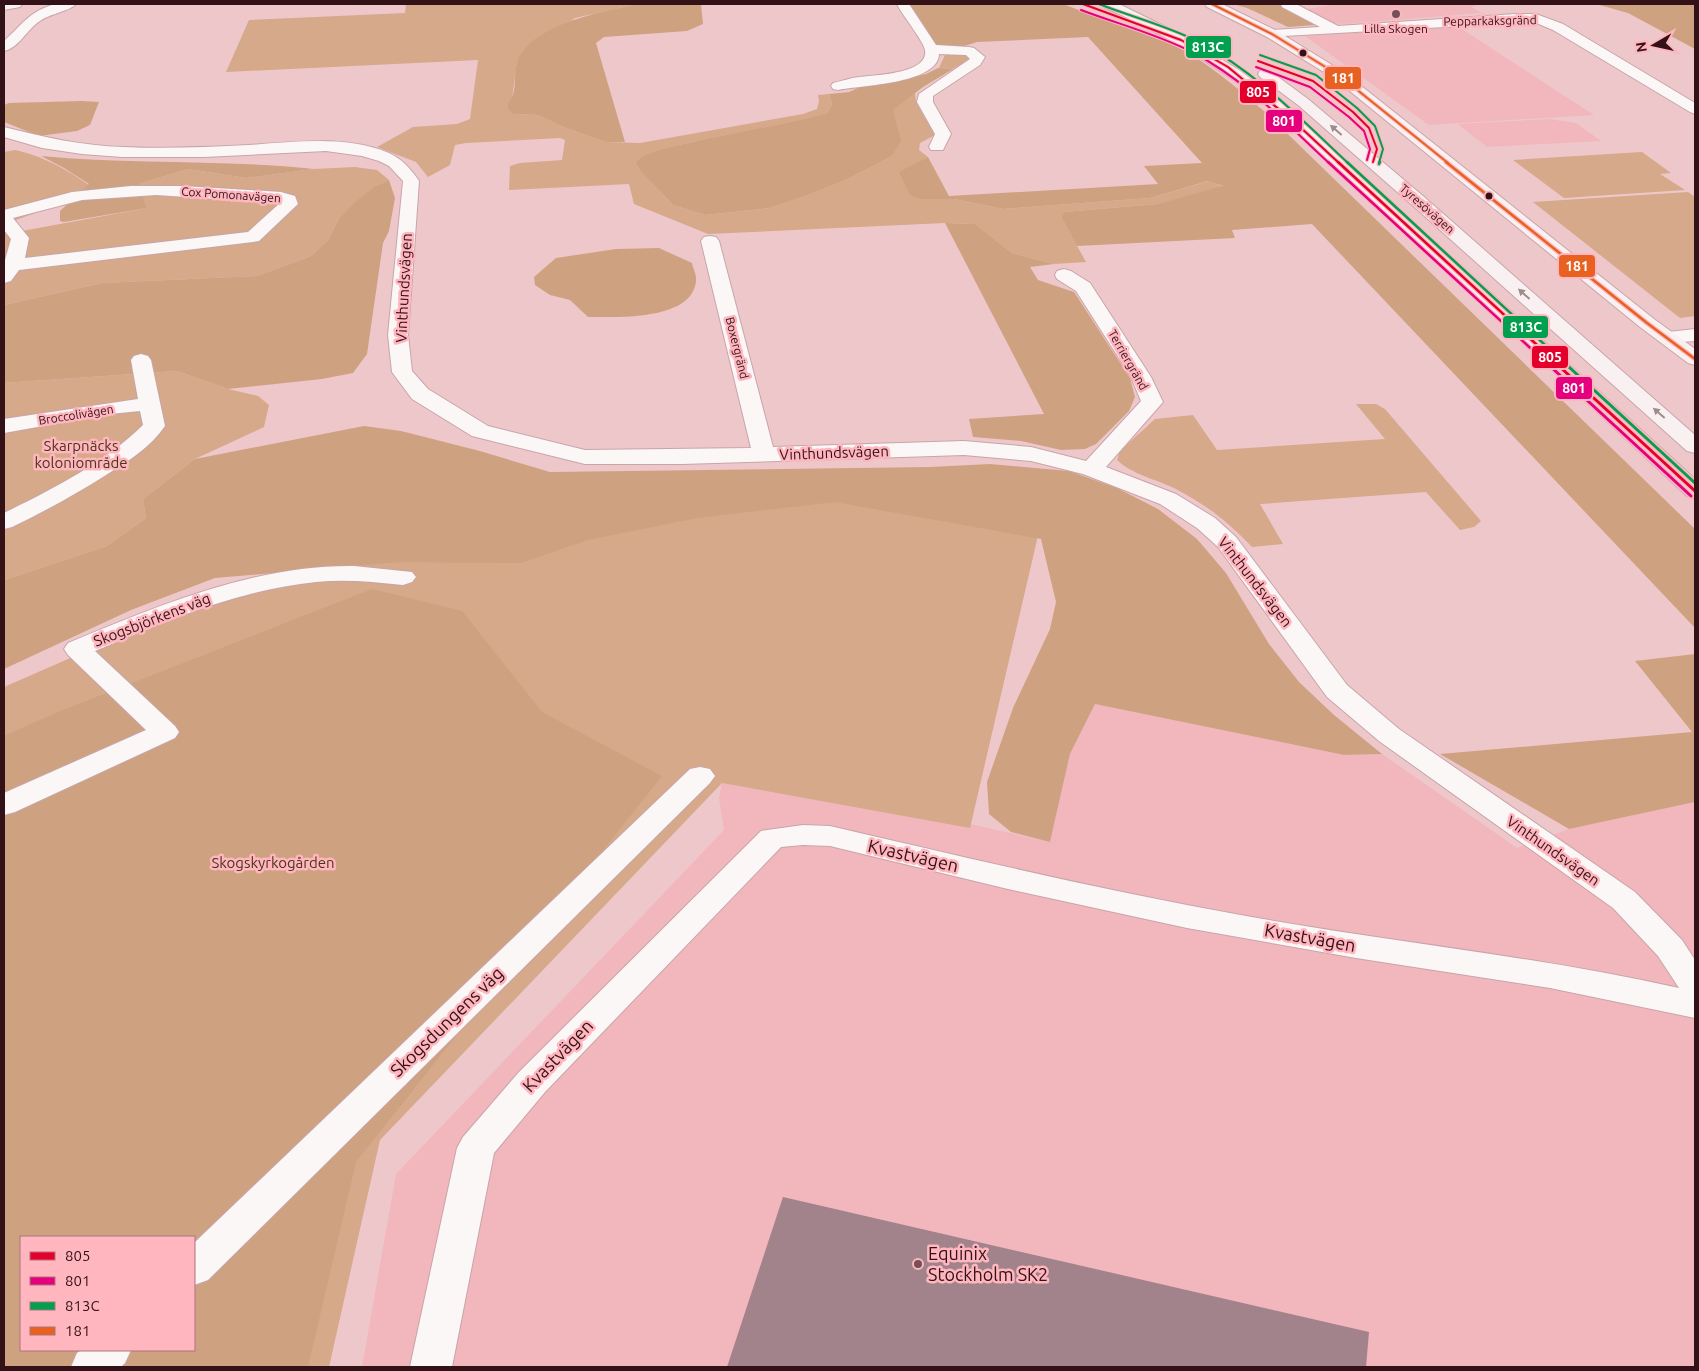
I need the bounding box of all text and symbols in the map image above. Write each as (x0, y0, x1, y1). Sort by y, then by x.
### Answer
marker: Lilla Skogen (1390, 8, 1402, 20)
street label: Pepparkaksgränd (1443, 13, 1537, 28)
north arrow (1629, 20, 1679, 70)
place label: Lilla Skogen (1364, 22, 1428, 35)
line badge: 813C (1185, 35, 1232, 59)
text: 813C (1192, 39, 1224, 55)
text: N (1632, 41, 1650, 53)
unlabelled marker (1298, 48, 1308, 58)
line badge: 181 (1324, 66, 1362, 90)
text: 181 (1331, 70, 1355, 86)
line badge: 805 (1239, 80, 1277, 104)
text: 805 (1246, 84, 1270, 100)
line badge: 801 (1265, 109, 1303, 133)
text: 801 (1272, 113, 1296, 129)
one-way arrow (1330, 125, 1342, 136)
street label: Tyresövägen (1397, 181, 1457, 236)
street label: Cox Pomonavägen (181, 185, 281, 204)
unlabelled marker (1484, 191, 1494, 201)
street label: Vinthundsvägen (392, 233, 415, 343)
line badge: 181 (1558, 254, 1596, 278)
text: 181 (1565, 258, 1589, 274)
one-way arrow (1517, 289, 1530, 300)
line badge: 813C (1502, 315, 1549, 339)
street label: Boxergränd (724, 316, 751, 380)
text: 813C (1510, 319, 1542, 335)
street label: Terriergränd (1106, 327, 1151, 392)
line badge: 805 (1531, 345, 1569, 369)
text: 805 (1538, 349, 1562, 365)
line badge: 801 (1555, 376, 1593, 400)
text: 801 (1562, 380, 1586, 396)
street label: Broccolivägen (38, 402, 114, 427)
one-way arrow (1652, 408, 1665, 419)
park label: Skarpnäcks koloniområde (34, 437, 128, 471)
street label: Vinthundsvägen (779, 442, 889, 463)
street label: Vinthundsvägen (1215, 533, 1296, 630)
street label: Skogsbjörkens väg (91, 589, 213, 650)
street label: Vinthundsvägen (1504, 812, 1603, 889)
street label: Kvastvägen (866, 835, 960, 875)
park label: Skogskyrkogården (211, 854, 335, 871)
street label: Kvastvägen (1263, 919, 1357, 955)
street label: Skogsdungens väg (386, 962, 507, 1080)
street label: Kvastvägen (518, 1015, 597, 1095)
legend (20, 1236, 195, 1351)
place label: Equinix Stockholm SK2 (928, 1243, 1048, 1284)
text: 805 (65, 1247, 90, 1264)
marker: Equinix Stockholm SK2 (912, 1258, 924, 1270)
text: 801 (65, 1272, 90, 1289)
text: 813C (65, 1297, 100, 1314)
text: 181 (65, 1322, 90, 1339)

